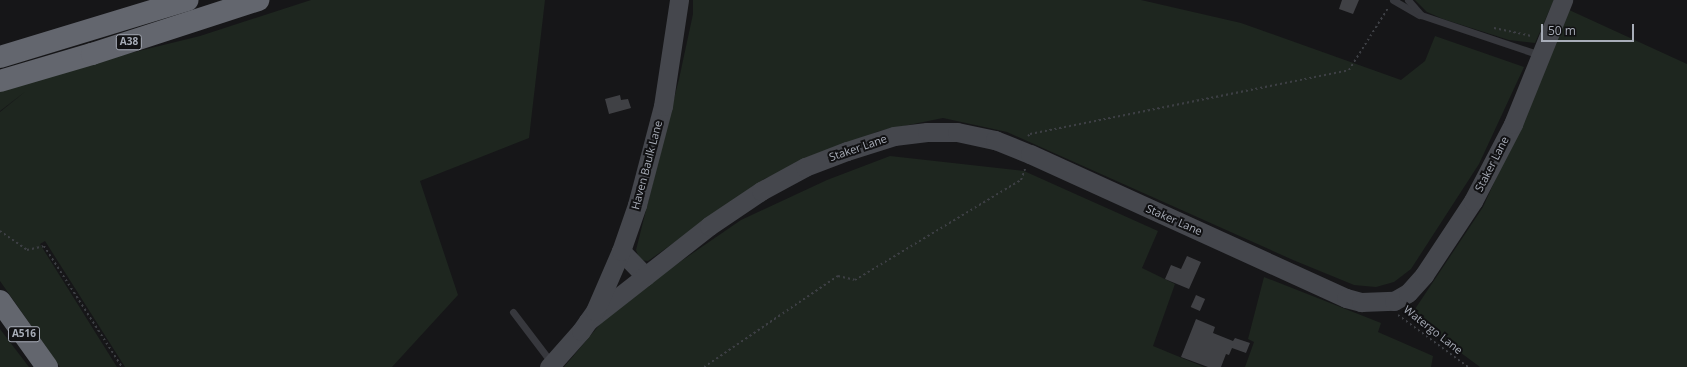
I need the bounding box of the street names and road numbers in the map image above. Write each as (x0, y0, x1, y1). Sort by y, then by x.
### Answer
road number: A38 (115, 34, 143, 50)
street label: Haven Baulk Lane (629, 119, 665, 211)
street label: Staker Lane (827, 132, 889, 164)
street label: Staker Lane (1472, 134, 1512, 194)
street label: Staker Lane (1144, 202, 1204, 238)
street label: Watergo Lane (1401, 303, 1465, 357)
road number: A516 (7, 326, 41, 342)

